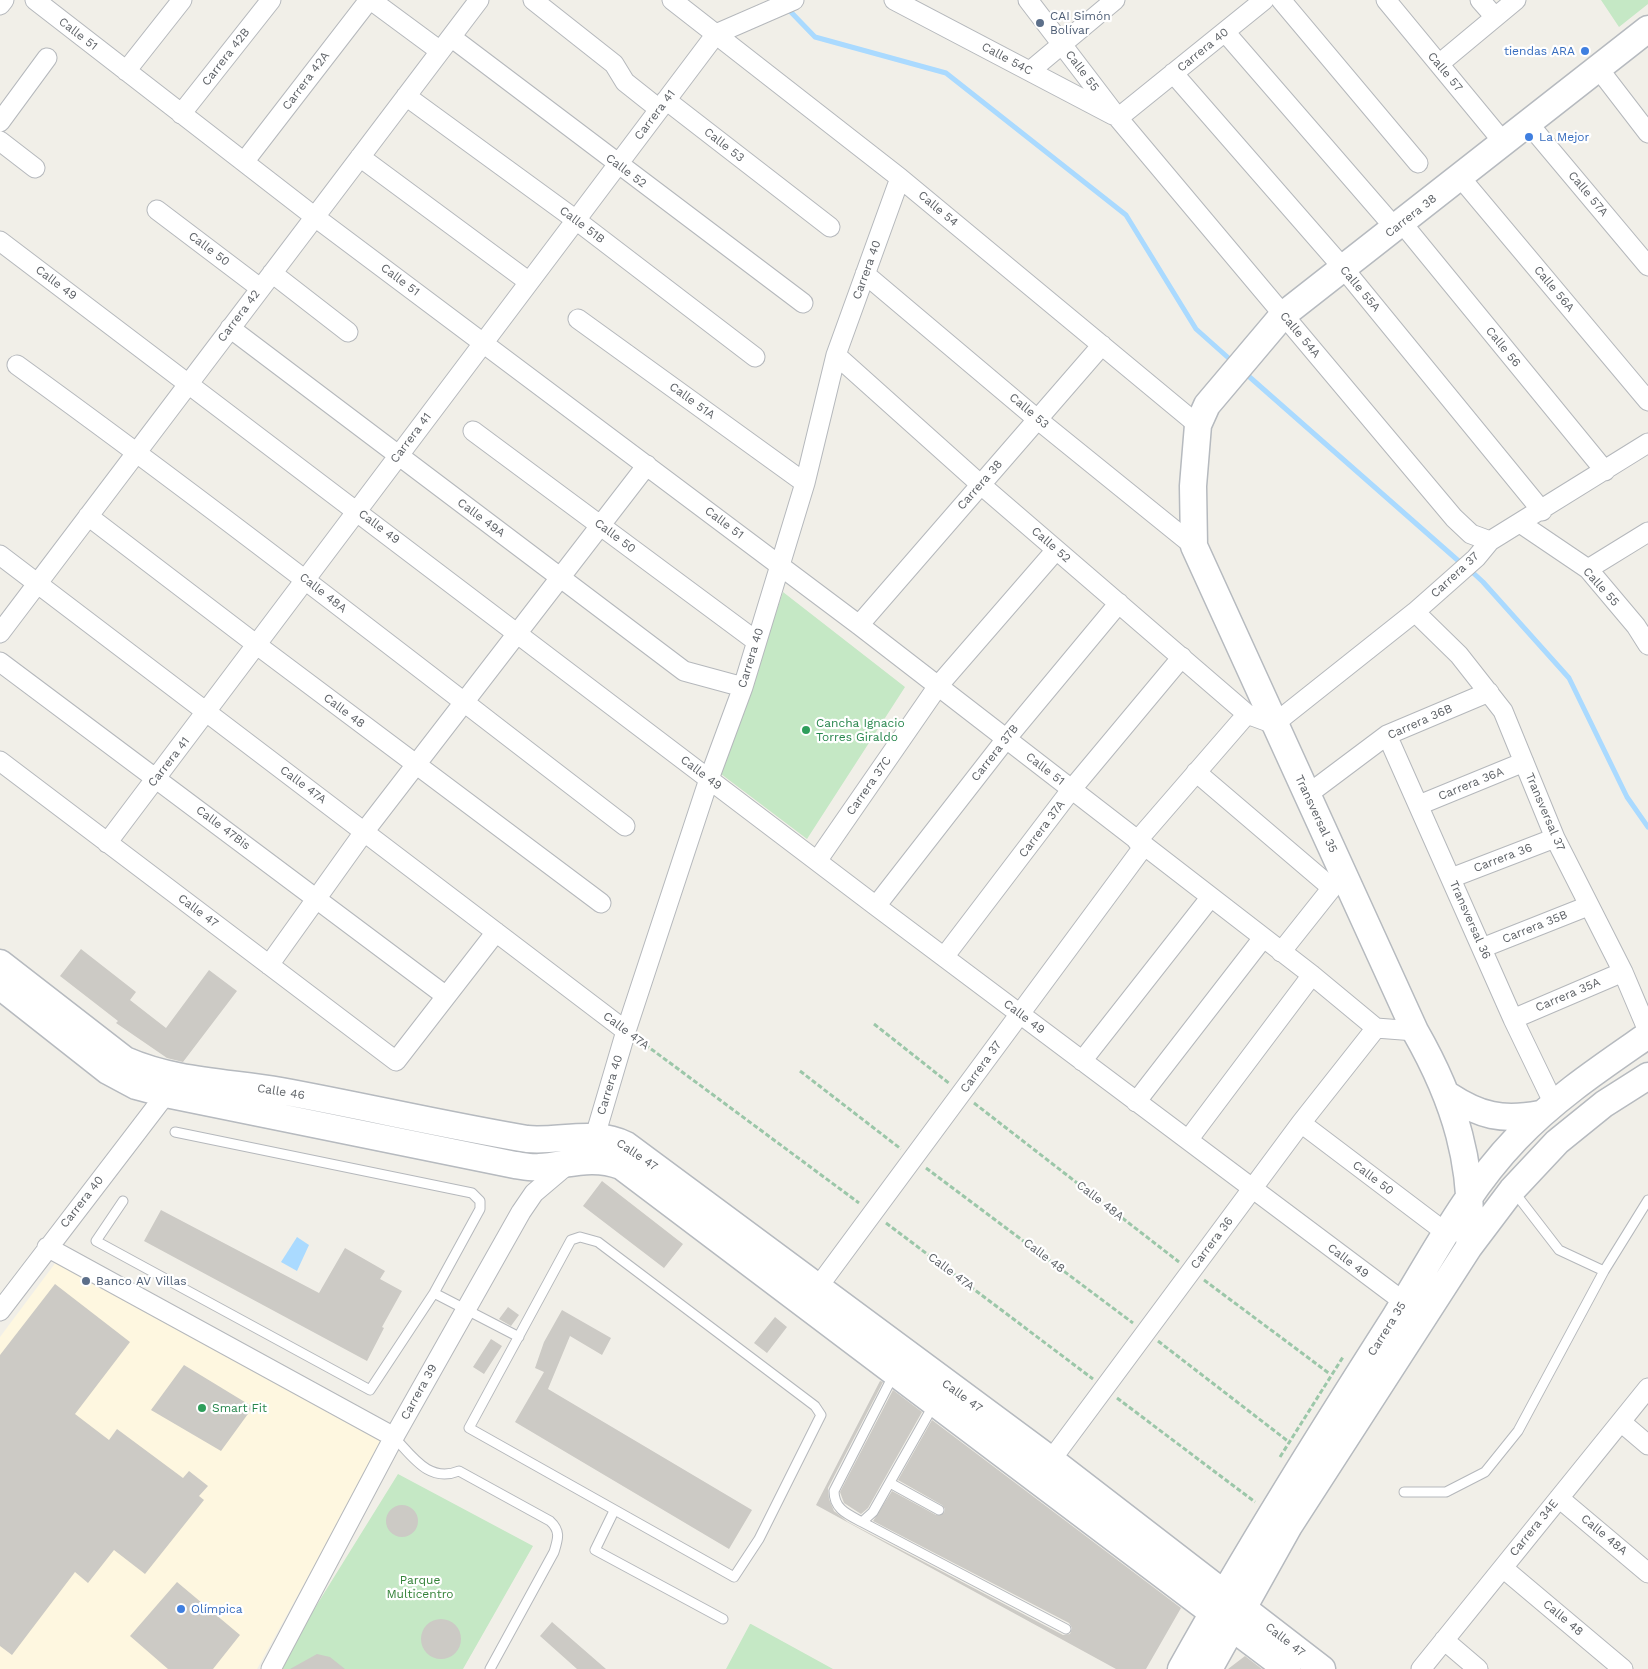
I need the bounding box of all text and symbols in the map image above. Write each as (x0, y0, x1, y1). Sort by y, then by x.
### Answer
place label: CAI Simón Bolívar (1050, 9, 1111, 37)
street label: Calle 51 (56, 14, 100, 54)
marker: CAI Simón Bolívar (1034, 17, 1046, 29)
street label: Carrera 42B (199, 25, 253, 89)
street label: Carrera 40 (1174, 25, 1232, 75)
street label: Calle 54C (979, 40, 1035, 78)
place label: tiendas ARA (1504, 44, 1575, 58)
marker: tiendas ARA (1579, 45, 1591, 57)
street label: Calle 55 (1062, 48, 1102, 94)
street label: Carrera 42A (279, 49, 333, 113)
street label: Calle 57 (1424, 49, 1466, 95)
street label: Carrera 41 (632, 87, 678, 143)
street label: Calle 53 (701, 125, 747, 165)
place label: La Mejor (1539, 130, 1589, 144)
marker: La Mejor (1523, 131, 1535, 143)
street label: Calle 52 (603, 151, 649, 191)
street label: Calle 57A (1565, 169, 1611, 219)
street label: Calle 54 (915, 188, 961, 230)
street label: Carrera 38 (1382, 191, 1440, 241)
street label: Calle 51B (557, 203, 607, 247)
street label: Calle 50 (186, 229, 232, 269)
street label: Carrera 40 (850, 238, 884, 302)
street label: Calle 51 (378, 261, 422, 299)
street label: Calle 49 (32, 263, 80, 303)
street label: Calle 55A (1337, 263, 1383, 315)
street label: Calle 56A (1531, 263, 1577, 315)
street label: Carrera 42 (215, 287, 263, 345)
street label: Calle 54A (1277, 309, 1323, 361)
street label: Calle 56 (1482, 324, 1524, 370)
street label: Calle 51A (666, 380, 718, 422)
street label: Calle 53 (1006, 390, 1052, 432)
street label: Carrera 41 (388, 410, 434, 466)
street label: Carrera 38 (954, 457, 1006, 513)
street label: Calle 49A (454, 495, 508, 541)
street label: Calle 51 (702, 504, 746, 542)
street label: Calle 49 (355, 507, 403, 547)
street label: Calle 50 (592, 516, 638, 556)
street label: Calle 52 (1028, 524, 1074, 566)
street label: Carrera 37 (1428, 549, 1482, 601)
street label: Calle 55 (1580, 565, 1622, 609)
street label: Calle 48A (296, 570, 350, 616)
street label: Carrera 40 (735, 626, 767, 690)
street label: Calle 48 (320, 691, 368, 731)
street label: Carrera 36B (1385, 701, 1455, 743)
place label: Cancha Ignacio Torres Giraldo (816, 716, 905, 744)
street label: Carrera 37B (968, 722, 1022, 784)
marker: Cancha Ignacio Torres Giraldo (800, 724, 812, 736)
street label: Carrera 41 (145, 734, 193, 790)
street label: Calle 51 (1023, 749, 1067, 789)
street label: Calle 49 (677, 753, 725, 793)
street label: Carrera 37C (843, 754, 895, 818)
street label: Calle 47A (277, 763, 329, 807)
street label: Carrera 36A (1436, 764, 1506, 804)
street label: Transversal 37 (1522, 771, 1568, 853)
street label: Transversal 35 (1292, 773, 1340, 855)
street label: Carrera 37A (1016, 798, 1068, 860)
street label: Calle 47Bis (193, 803, 253, 853)
street label: Carrera 36 (1472, 840, 1534, 876)
street label: Transversal 36 (1446, 878, 1494, 962)
street label: Calle 47 (175, 891, 221, 931)
street label: Carrera 35B (1500, 907, 1570, 947)
street label: Carrera 35A (1533, 975, 1603, 1015)
street label: Calle 49 (1000, 997, 1048, 1037)
street label: Calle 47A (600, 1009, 652, 1053)
street label: Carrera 37 (957, 1038, 1005, 1096)
street label: Carrera 40 (594, 1053, 626, 1117)
street label: Calle 46 (256, 1081, 306, 1103)
street label: Calle 47 (614, 1136, 660, 1174)
street label: Calle 50 (1350, 1158, 1396, 1198)
street label: Carrera 40 (57, 1173, 107, 1231)
street label: Calle 48A (1073, 1178, 1127, 1224)
street label: Carrera 36 (1188, 1214, 1236, 1272)
street label: Calle 48 (1020, 1236, 1068, 1276)
street label: Calle 49 (1324, 1241, 1372, 1281)
street label: Calle 47A (925, 1250, 977, 1294)
place label: Banco AV Villas (96, 1274, 187, 1288)
marker: Banco AV Villas (80, 1275, 92, 1287)
street label: Carrera 35 (1365, 1299, 1409, 1359)
street label: Carrera 39 (398, 1362, 440, 1422)
street label: Calle 47 (939, 1376, 985, 1416)
place label: Smart Fit (212, 1401, 267, 1415)
marker: Smart Fit (196, 1402, 208, 1414)
street label: Carrera 34E (1507, 1497, 1561, 1559)
street label: Calle 48A (1578, 1511, 1630, 1559)
park label: Parque Multicentro (386, 1573, 454, 1601)
street label: Calle 48 (1540, 1597, 1586, 1639)
place label: Olímpica (191, 1602, 243, 1616)
marker: Olímpica (175, 1603, 187, 1615)
street label: Calle 47 (1262, 1620, 1308, 1660)

